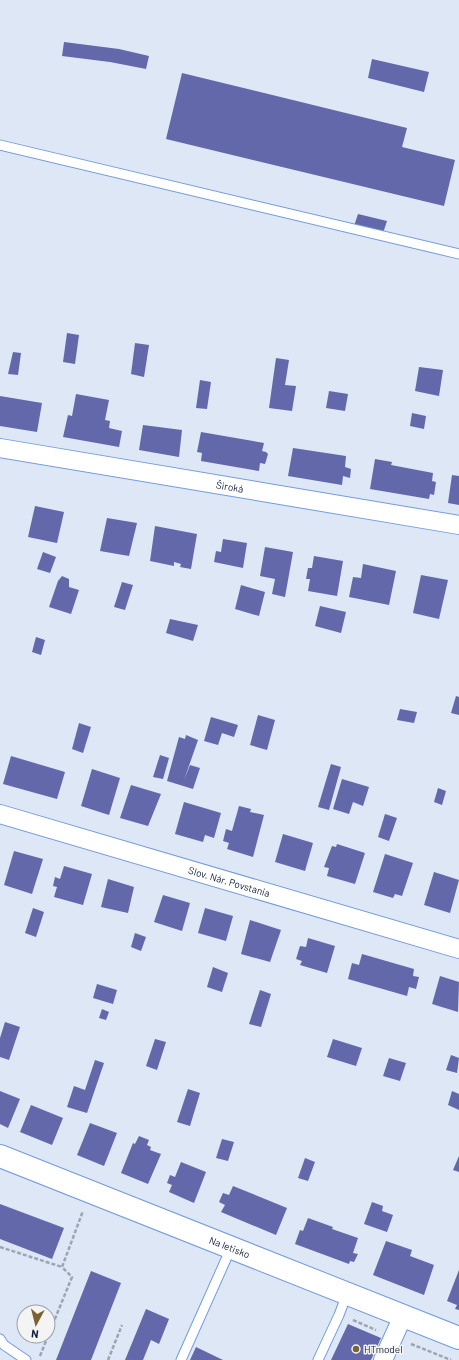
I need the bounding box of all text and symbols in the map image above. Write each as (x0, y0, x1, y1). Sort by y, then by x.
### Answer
street label: Široká (215, 478, 244, 495)
street label: Slov. Nár. Povstania (187, 864, 272, 899)
street label: Na letisko (208, 1234, 252, 1261)
north arrow (16, 1304, 56, 1344)
text: N (30, 1328, 39, 1341)
place label: HTmodel (364, 1343, 402, 1355)
marker: HTmodel (351, 1344, 361, 1354)

